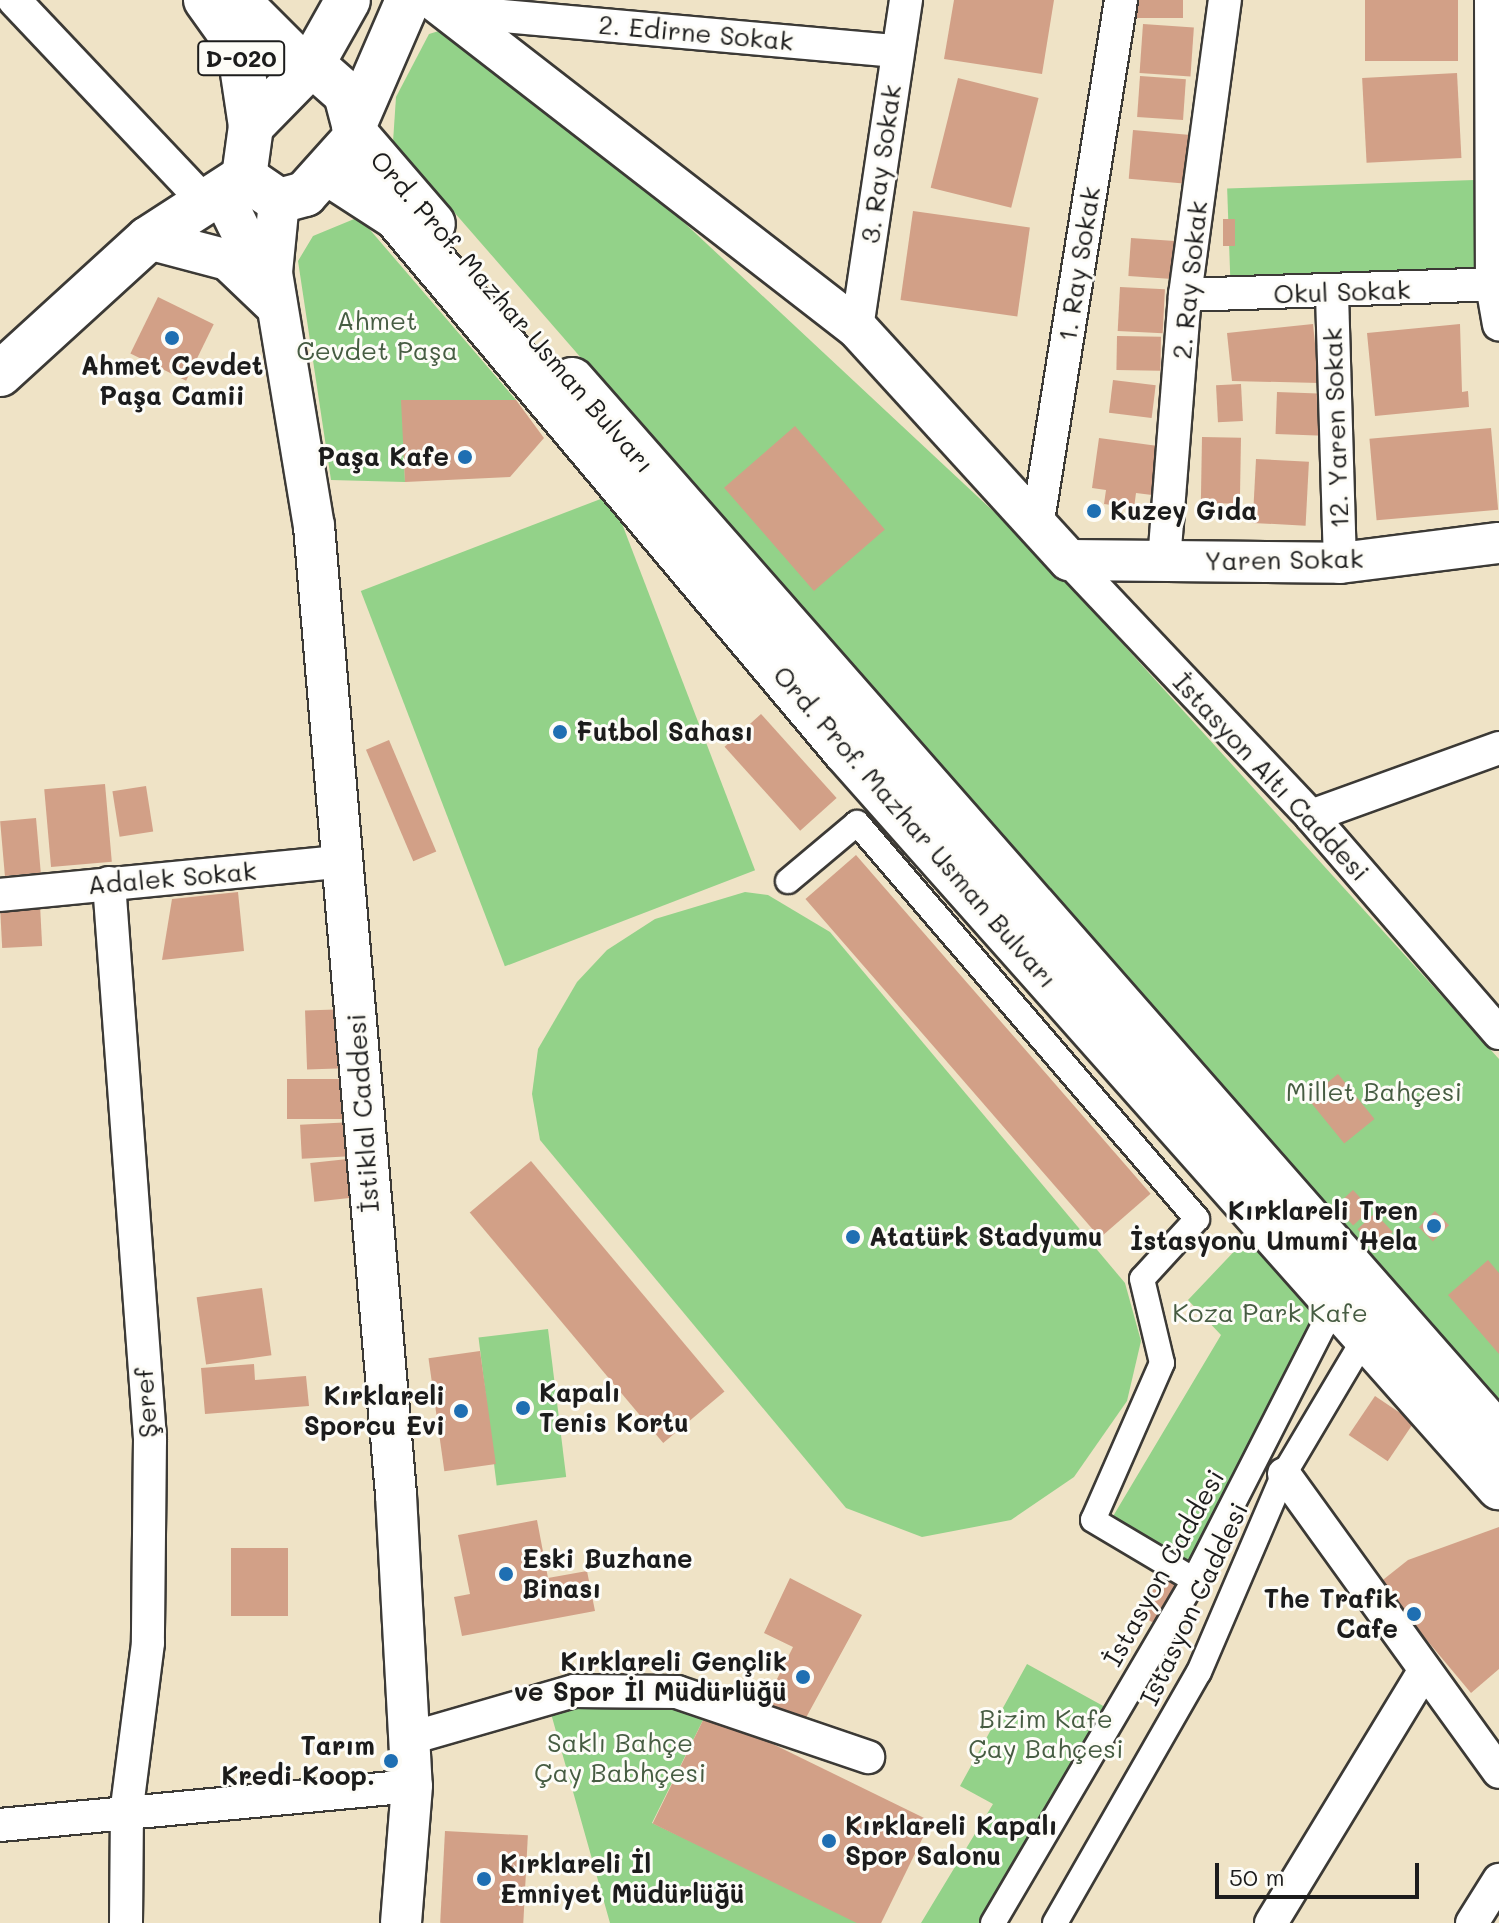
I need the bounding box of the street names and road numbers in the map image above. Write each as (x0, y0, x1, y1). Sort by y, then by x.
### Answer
street label: 2. Edirne Sokak (597, 9, 795, 57)
road number: D-020 (197, 38, 285, 78)
street label: 3. Ray Sokak (854, 83, 908, 245)
street label: Ord. Prof. Mazhar Usman Bulvarı (364, 145, 660, 479)
street label: 1. Ray Sokak (1051, 184, 1107, 344)
street label: 2. Ray Sokak (1166, 199, 1214, 361)
street label: Okul Sokak (1273, 274, 1411, 310)
street label: 12. Yaren Sokak (1317, 327, 1355, 529)
street label: Yaren Sokak (1204, 543, 1364, 577)
street label: Ord. Prof. Mazhar Usman Bulvarı (767, 660, 1063, 994)
street label: İstasyon Altı Caddesi (1167, 667, 1375, 887)
street label: Adalek Sokak (86, 855, 258, 901)
street label: İstiklal Caddesi (340, 1013, 386, 1213)
street label: Şeref (128, 1367, 164, 1439)
street label: İstasyon Caddesi (1097, 1464, 1231, 1672)
street label: Istasyon Caddesi (1133, 1498, 1255, 1710)

